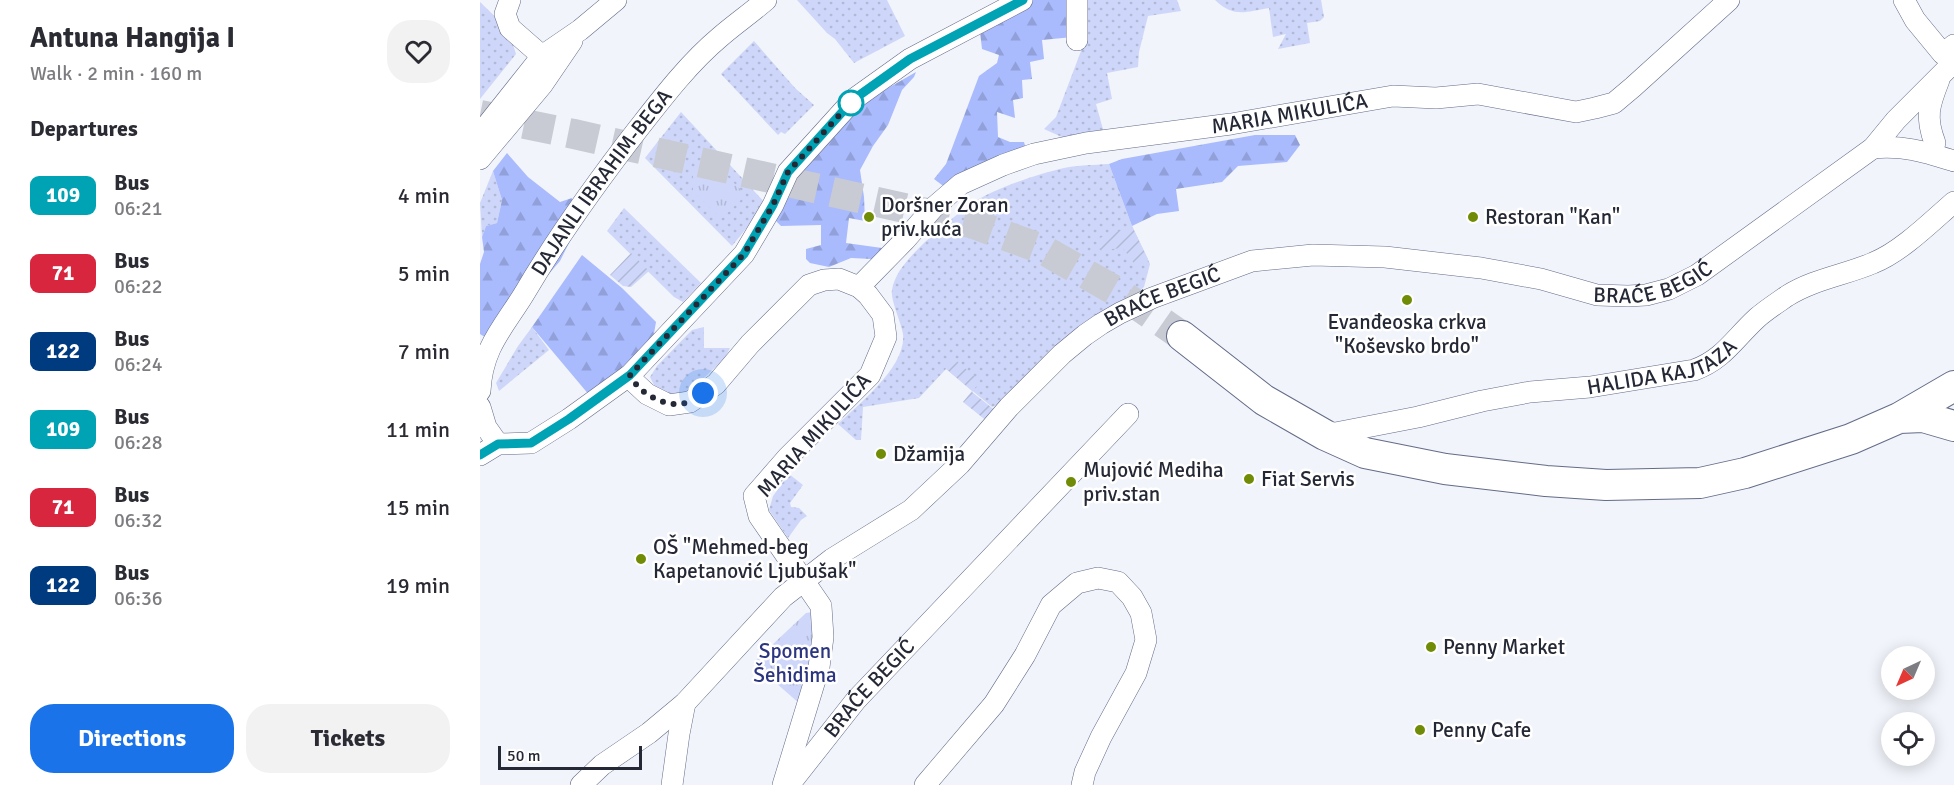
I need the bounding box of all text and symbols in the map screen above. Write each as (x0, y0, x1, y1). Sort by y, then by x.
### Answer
button: heart (387, 20, 450, 83)
text: Antuna Hangija I (30, 21, 235, 55)
text: Walk · 2 min · 160 m (30, 61, 202, 86)
street label: DAJANLI IBRAHIM-BEGA (525, 84, 678, 280)
street label: MARIA MIKULIĆA (1210, 88, 1370, 139)
unlabelled marker (838, 90, 864, 116)
text: Departures (30, 115, 138, 142)
text: Bus (114, 169, 149, 196)
text: 109 (46, 182, 80, 208)
text: 4 min (398, 182, 450, 209)
place label: Doršner Zoran priv.kuća (881, 192, 1009, 242)
text: 06:21 (114, 196, 163, 221)
place label: Restoran "Kan" (1485, 204, 1620, 230)
marker: Doršner Zoran priv.kuća (862, 210, 876, 224)
marker: Restoran "Kan" (1466, 210, 1480, 224)
text: Bus (114, 247, 149, 274)
street label: BRAĆE BEGIĆ (1593, 255, 1718, 309)
text: 71 (52, 260, 74, 286)
text: 5 min (398, 260, 450, 287)
street label: BRAĆE BEGIĆ (1099, 261, 1224, 333)
text: 06:22 (114, 274, 163, 299)
marker: Evanđeoska crkva "Koševsko brdo" (1400, 293, 1414, 307)
place label: Evanđeoska crkva "Koševsko brdo" (1327, 309, 1487, 359)
text: Bus (114, 325, 149, 352)
street label: HALIDA KAJTAZA (1585, 333, 1742, 400)
text: 122 (46, 338, 80, 364)
text: 7 min (398, 338, 450, 365)
text: 06:24 (114, 352, 163, 377)
street label: MARIA MIKULIĆA (751, 367, 877, 502)
your location (688, 378, 718, 408)
text: Bus (114, 403, 149, 430)
text: 109 (46, 416, 80, 442)
text: 11 min (386, 416, 450, 443)
text: 06:28 (114, 430, 163, 455)
place label: Džamija (893, 441, 965, 467)
marker: Džamija (874, 447, 888, 461)
place label: Mujović Mediha priv.stan (1083, 457, 1224, 507)
place label: Fiat Servis (1261, 466, 1355, 492)
marker: Fiat Servis (1242, 472, 1256, 486)
marker: Mujović Mediha priv.stan (1064, 475, 1078, 489)
text: Bus (114, 481, 149, 508)
text: 71 (52, 494, 74, 520)
text: 15 min (386, 494, 450, 521)
text: 06:32 (114, 508, 163, 533)
place label: OŠ "Mehmed-beg Kapetanović Ljubušak" (653, 534, 856, 584)
marker: OŠ "Mehmed-beg Kapetanović Ljubušak" (634, 552, 648, 566)
text: Bus (114, 559, 149, 586)
text: 122 (46, 572, 80, 598)
text: 19 min (386, 572, 450, 599)
text: 06:36 (114, 586, 163, 611)
street label: BRAĆE BEGIĆ (818, 633, 920, 743)
place label: Penny Market (1443, 634, 1565, 660)
park label: Spomen Šehidima (753, 638, 837, 688)
marker: Penny Market (1424, 640, 1438, 654)
north arrow (1881, 646, 1935, 700)
map controls (1881, 646, 1935, 766)
button: Directions (30, 704, 234, 773)
button: Tickets (246, 704, 450, 773)
button: locate (1881, 712, 1935, 766)
place label: Penny Cafe (1432, 717, 1531, 743)
marker: Penny Cafe (1413, 723, 1427, 737)
scale bar (498, 743, 642, 770)
text: 50 m (507, 746, 541, 766)

